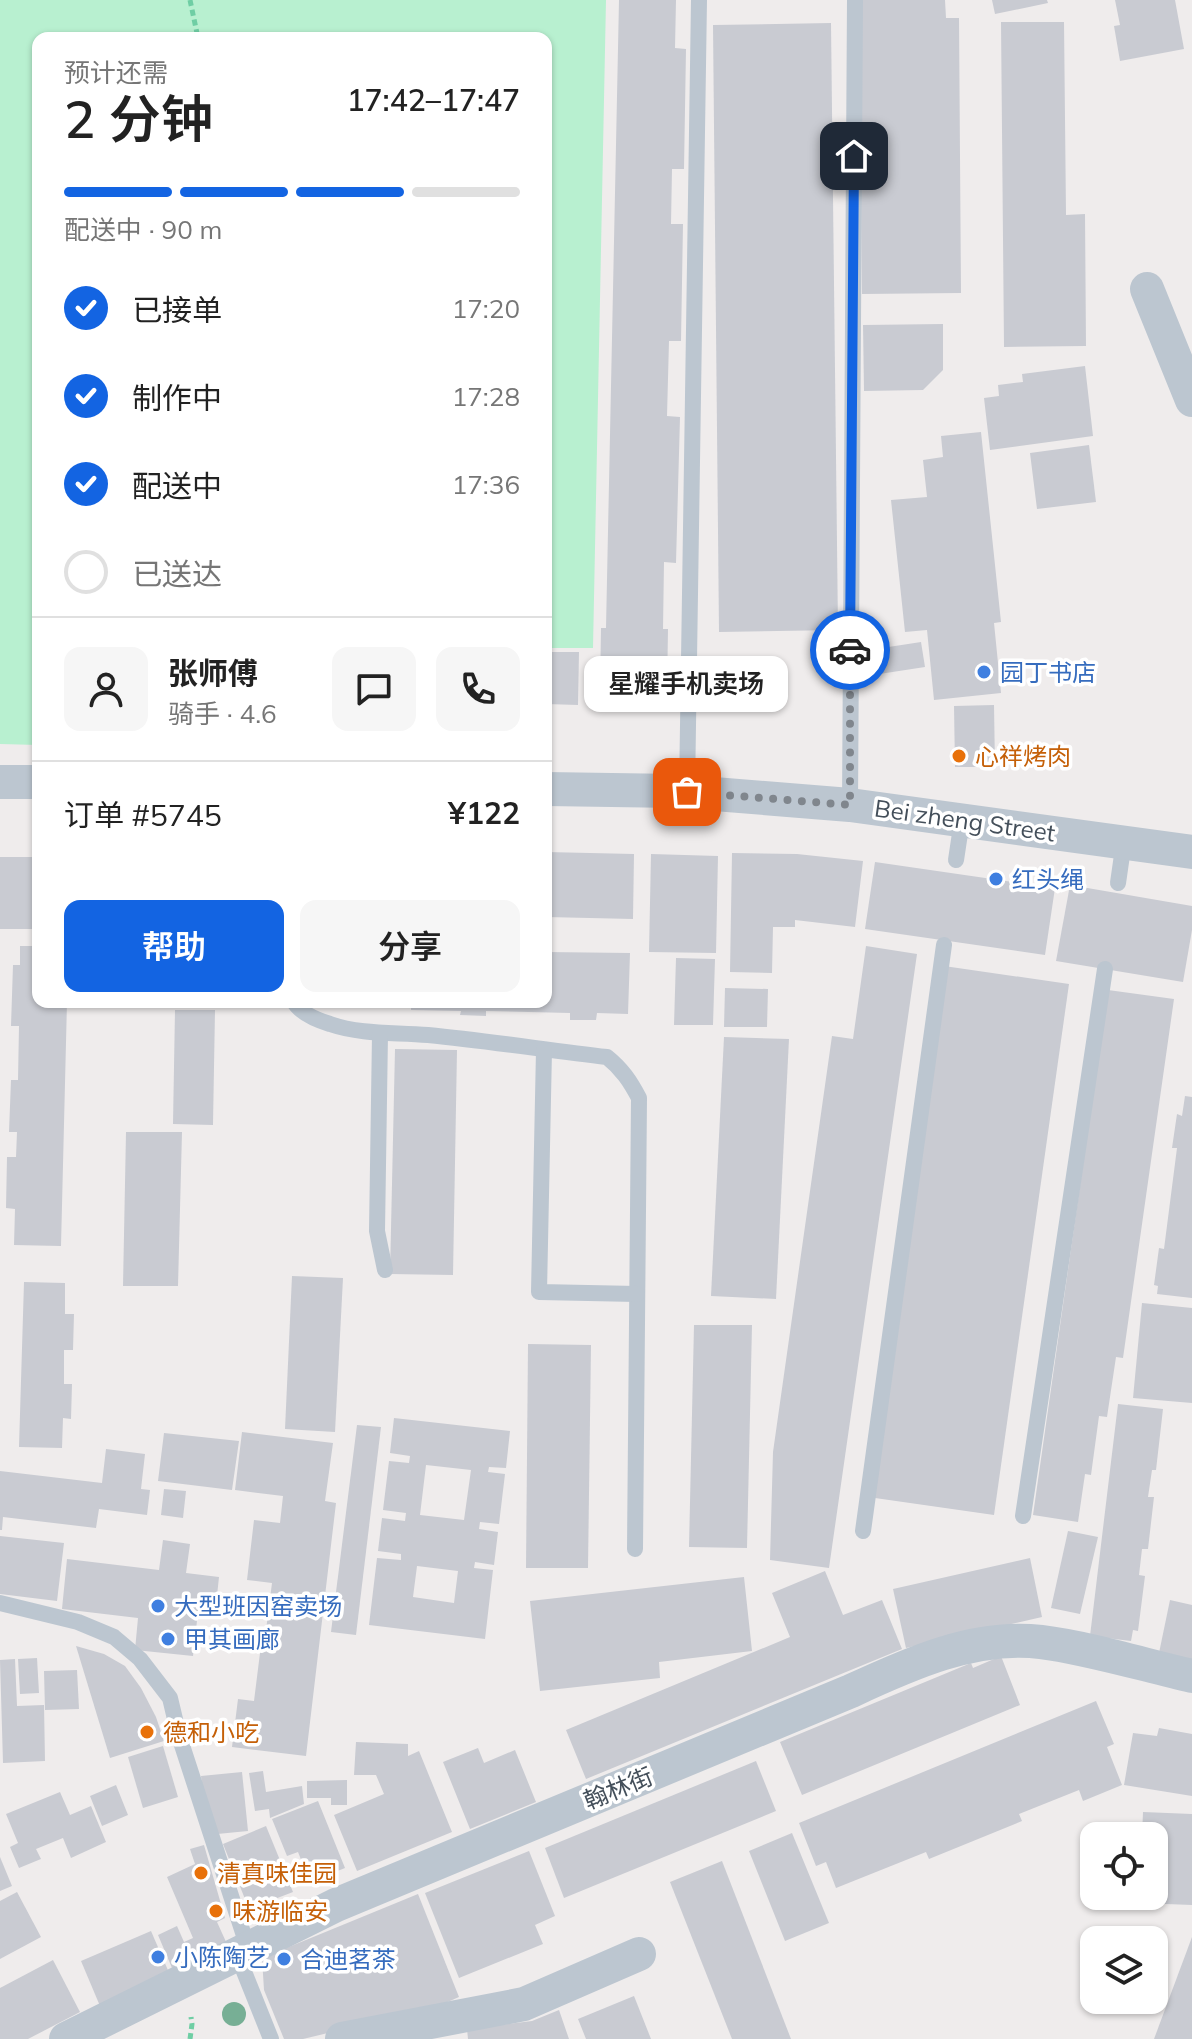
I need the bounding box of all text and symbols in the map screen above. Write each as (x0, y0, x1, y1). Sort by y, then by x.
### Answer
text: 预计还需 (64, 56, 168, 89)
text: 17:42–17:47 (347, 81, 520, 119)
text: 2 分钟 (64, 86, 213, 151)
pin (820, 122, 888, 190)
icon: home (832, 134, 876, 178)
text: 配送中 · 90 m (64, 213, 222, 246)
icon: check (64, 286, 108, 330)
text: 已接单 (132, 291, 222, 329)
text: 17:20 (452, 292, 520, 325)
icon: check (64, 374, 108, 418)
text: 制作中 (132, 379, 222, 417)
text: 17:28 (452, 380, 520, 413)
icon: check (64, 462, 108, 506)
text: 配送中 (132, 467, 222, 505)
text: 17:36 (452, 468, 520, 501)
text: 已送达 (132, 555, 222, 593)
courier (810, 610, 890, 690)
icon: car (828, 628, 872, 672)
button: person (64, 647, 148, 731)
button: chat (332, 647, 416, 731)
button: phone (436, 647, 520, 731)
text: 张师傅 (168, 654, 258, 692)
callout: 星耀手机卖场 (585, 656, 789, 712)
place label: 园丁书店 (1000, 657, 1096, 687)
marker: 园丁书店 (975, 663, 993, 681)
text: 星耀手机卖场 (608, 667, 764, 700)
text: 骑手 · 4.6 (168, 697, 277, 730)
place label: 心祥烤肉 (975, 741, 1071, 771)
marker: 心祥烤肉 (950, 747, 968, 765)
pin (653, 758, 721, 826)
icon: bag (665, 770, 709, 814)
street label: Bei zheng Street (873, 792, 1057, 848)
text: ¥122 (448, 794, 520, 832)
text: 订单 #5745 (64, 796, 222, 834)
place label: 红头绳 (1012, 864, 1084, 894)
marker: 红头绳 (987, 870, 1005, 888)
button: 帮助 (64, 900, 284, 992)
button: 分享 (300, 900, 520, 992)
place label: 大型班因窑卖场 (174, 1591, 342, 1621)
marker: 大型班因窑卖场 (149, 1597, 167, 1615)
place label: 甲其画廊 (184, 1624, 280, 1654)
marker: 甲其画廊 (159, 1630, 177, 1648)
place label: 德和小吃 (163, 1717, 259, 1747)
marker: 德和小吃 (138, 1723, 156, 1741)
street label: 翰林街 (579, 1761, 657, 1815)
map controls (1080, 1822, 1168, 2014)
button: locate (1080, 1822, 1168, 1910)
place label: 清真味佳园 (217, 1858, 337, 1888)
marker: 清真味佳园 (192, 1864, 210, 1882)
place label: 味游临安 (232, 1896, 328, 1926)
marker: 味游临安 (207, 1902, 225, 1920)
button: layers (1080, 1926, 1168, 2014)
place label: 小陈陶艺 (174, 1942, 270, 1972)
place label: 合迪茗茶 (300, 1944, 396, 1974)
marker: 小陈陶艺 (149, 1948, 167, 1966)
marker: 合迪茗茶 (275, 1950, 293, 1968)

